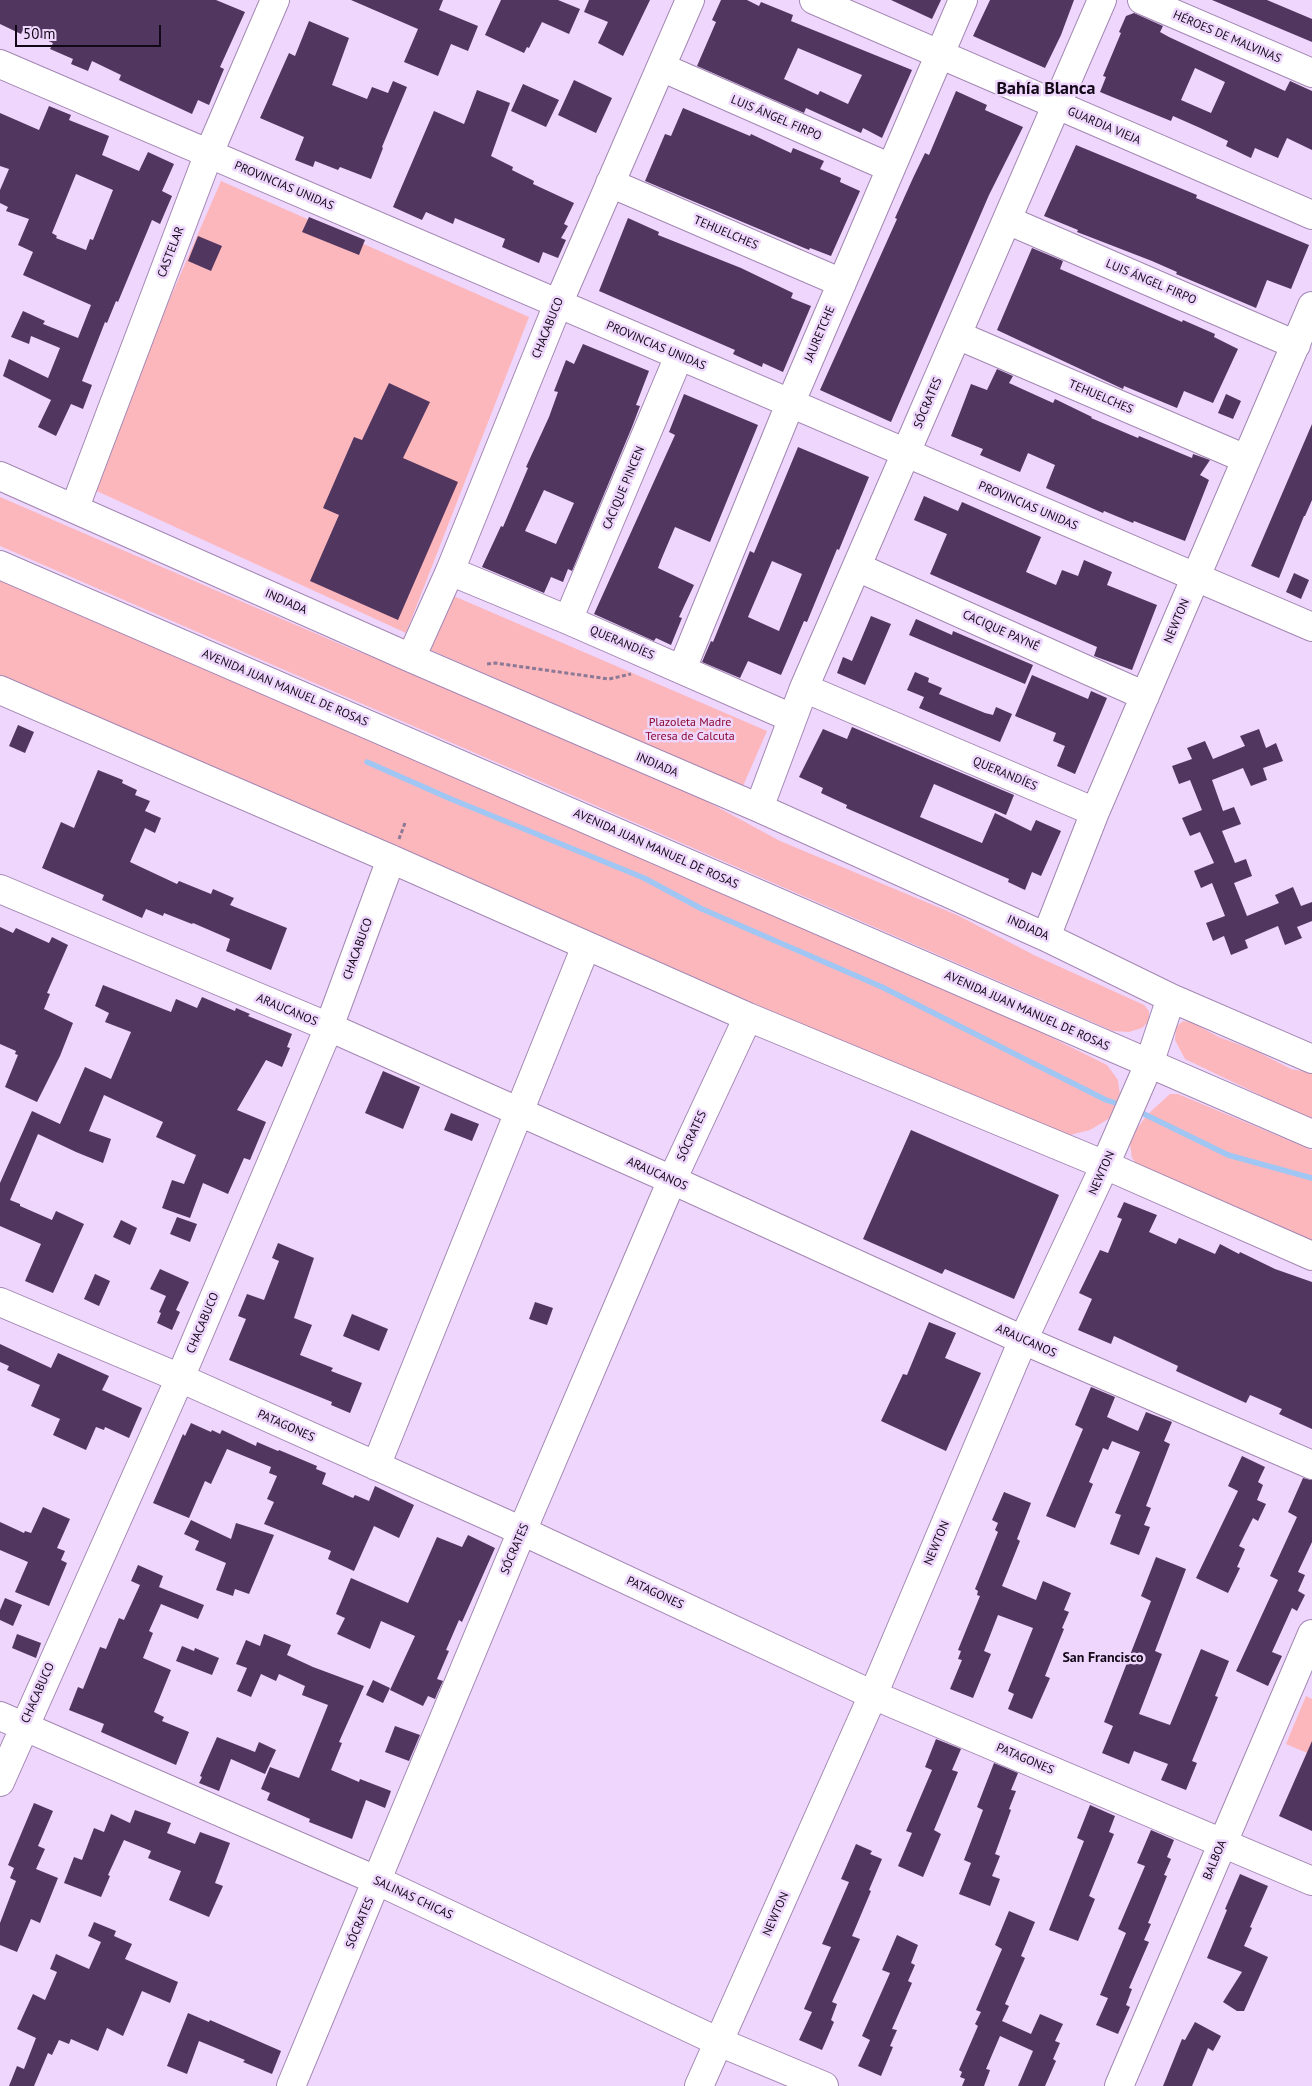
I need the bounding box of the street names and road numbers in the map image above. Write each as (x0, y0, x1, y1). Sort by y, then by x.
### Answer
street label: HÉROES DE MALVINAS (1171, 8, 1283, 66)
street label: LUIS ÁNGEL FIRPO (729, 92, 823, 144)
street label: GUARDIA VIEJA (1065, 104, 1143, 148)
street label: PROVINCIAS UNIDAS (232, 158, 336, 214)
street label: TEHUELCHES (692, 213, 760, 253)
street label: CASTELAR (155, 224, 187, 280)
street label: LUIS ÁNGEL FIRPO (1104, 256, 1198, 308)
street label: CHACABUCO (529, 295, 567, 361)
street label: JAURETCHE (802, 304, 838, 364)
street label: PROVINCIAS UNIDAS (604, 318, 708, 374)
street label: SÓCRATES (911, 375, 945, 431)
street label: TEHUELCHES (1067, 377, 1135, 417)
street label: CACIQUE PINCEN (600, 444, 648, 532)
street label: PROVINCIAS UNIDAS (976, 478, 1080, 534)
street label: INDIADA (263, 586, 309, 618)
street label: NEWTON (1161, 597, 1193, 645)
street label: CACIQUE PAYNÉ (960, 608, 1042, 654)
street label: QUERANDÍES (588, 623, 656, 663)
street label: AVENIDA JUAN MANUEL DE ROSAS (200, 646, 370, 730)
street label: INDIADA (634, 750, 680, 780)
street label: QUERANDÍES (971, 754, 1039, 794)
street label: AVENIDA JUAN MANUEL DE ROSAS (571, 806, 741, 892)
street label: INDIADA (1005, 912, 1051, 944)
street label: CHACABUCO (340, 916, 376, 982)
street label: AVENIDA JUAN MANUEL DE ROSAS (942, 968, 1112, 1054)
street label: ARAUCANOS (254, 991, 320, 1029)
street label: SÓCRATES (674, 1109, 710, 1163)
street label: NEWTON (1086, 1149, 1118, 1197)
street label: ARAUCANOS (624, 1154, 690, 1194)
street label: CHACABUCO (184, 1290, 222, 1356)
street label: ARAUCANOS (993, 1321, 1059, 1361)
street label: PATAGONES (255, 1407, 317, 1445)
street label: NEWTON (921, 1519, 953, 1567)
street label: SÓCRATES (498, 1521, 532, 1577)
street label: PATAGONES (624, 1574, 686, 1612)
street label: CHACABUCO (18, 1660, 58, 1726)
street label: PATAGONES (994, 1740, 1056, 1778)
street label: BALBOA (1200, 1838, 1230, 1882)
street label: SALINAS CHICAS (371, 1873, 455, 1923)
street label: NEWTON (760, 1890, 792, 1938)
street label: SÓCRATES (343, 1895, 377, 1951)

